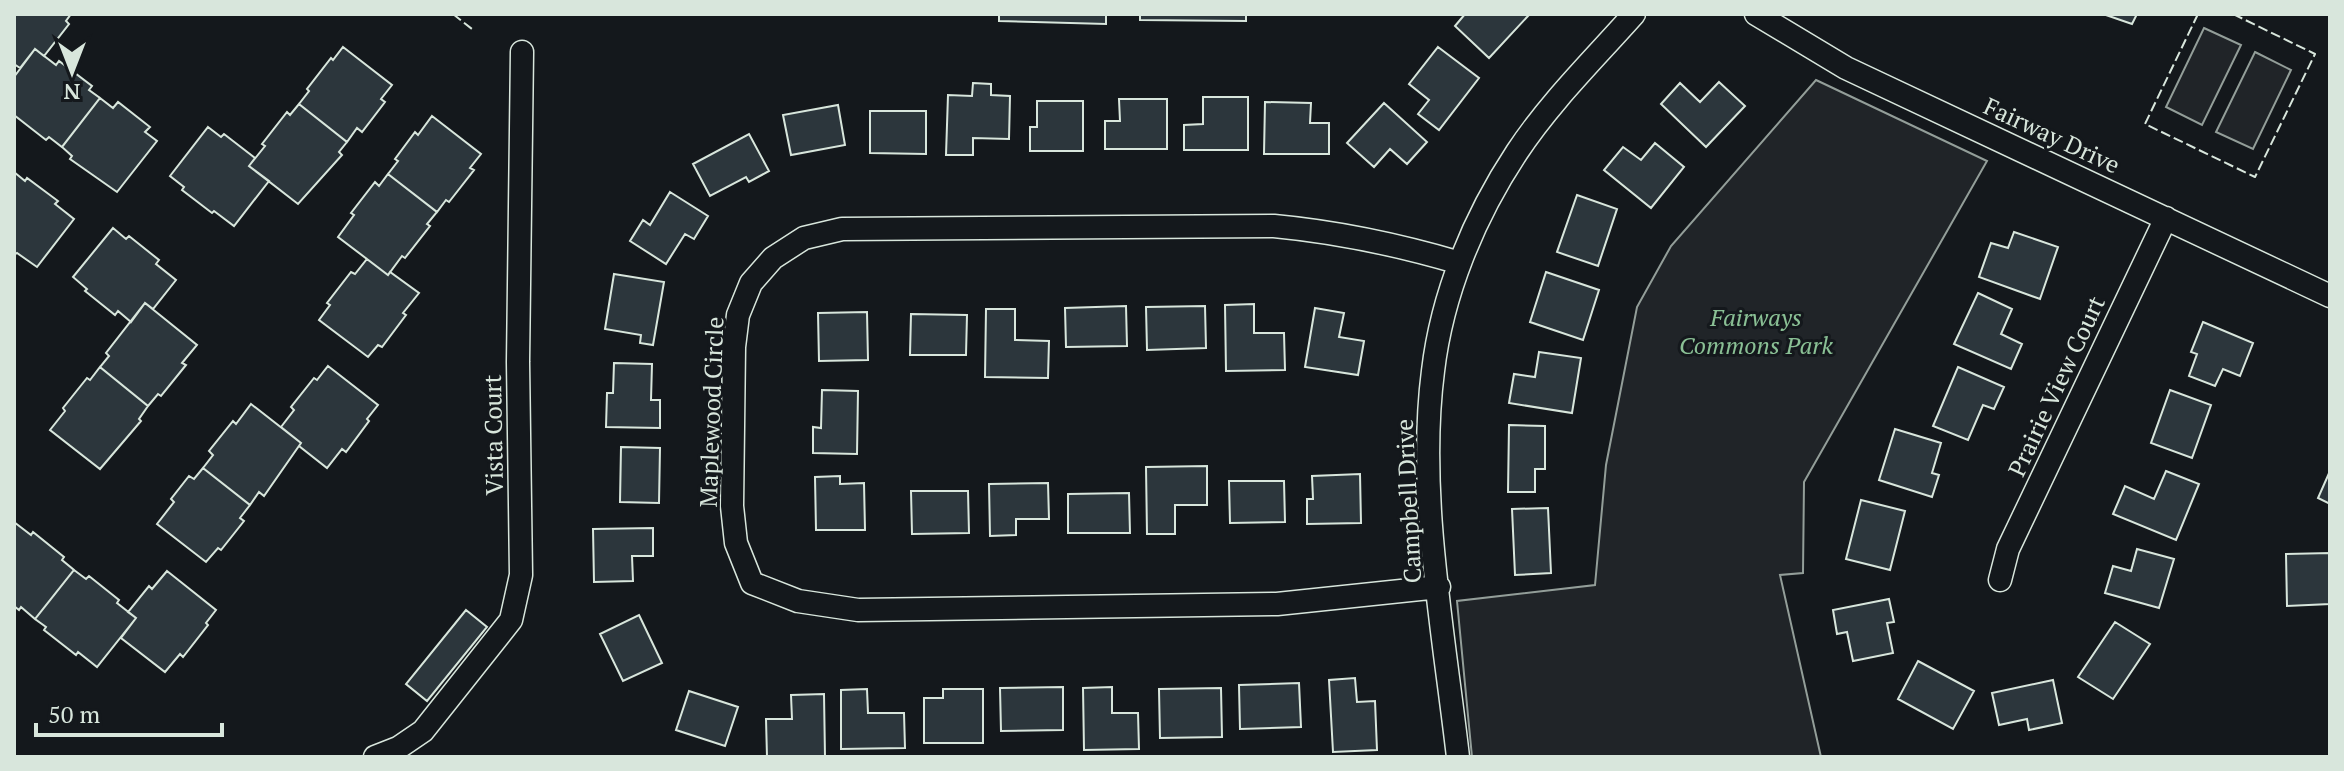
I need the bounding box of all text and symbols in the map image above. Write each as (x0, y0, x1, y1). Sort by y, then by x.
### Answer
north arrow (32, 32, 112, 112)
text: N (63, 78, 80, 107)
street label: Fairway Drive (1979, 90, 2125, 180)
street label: Prairie View Court (2000, 291, 2112, 481)
park label: Fairways Commons Park (1679, 301, 1834, 361)
street label: Maplewood Circle (692, 316, 730, 508)
street label: Vista Court (476, 374, 510, 496)
street label: Campbell Drive (1388, 418, 1428, 584)
scale bar (36, 687, 222, 737)
text: 50 m (48, 698, 100, 730)

